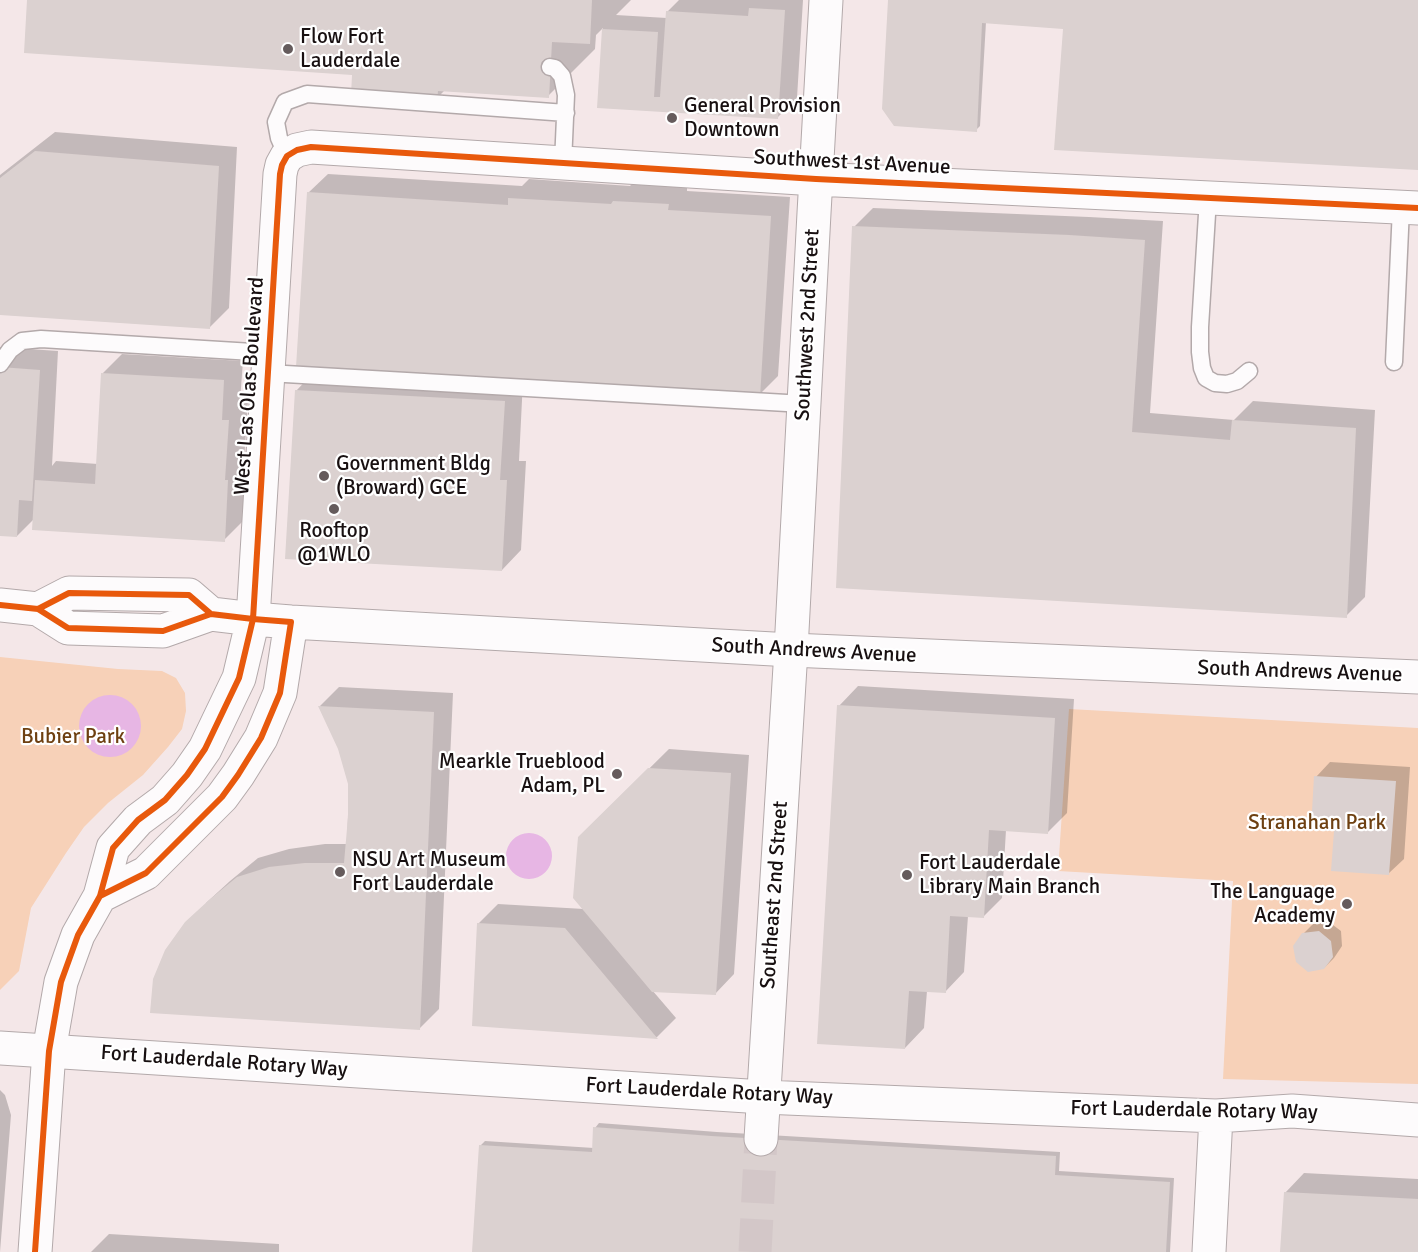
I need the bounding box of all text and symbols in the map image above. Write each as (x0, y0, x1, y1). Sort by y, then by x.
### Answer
place label: Flow Fort Lauderdale (300, 24, 400, 74)
marker: Flow Fort Lauderdale (281, 42, 295, 56)
place label: General Provision Downtown (684, 93, 841, 143)
marker: General Provision Downtown (665, 111, 679, 125)
street label: Southwest 1st Avenue (753, 145, 951, 181)
street label: Southwest 2nd Street (790, 228, 826, 422)
street label: West Las Olas Boulevard (230, 276, 270, 496)
place label: Government Bldg (Broward) GCE (336, 451, 491, 501)
marker: Government Bldg (Broward) GCE (317, 469, 331, 483)
marker: Rooftop @1WLO (327, 502, 341, 516)
place label: Rooftop @1WLO (297, 518, 371, 568)
street label: South Andrews Avenue (711, 633, 917, 669)
street label: South Andrews Avenue (1197, 656, 1403, 688)
park label: Bubier Park (21, 724, 125, 750)
place label: Mearkle Trueblood Adam, PL (439, 749, 605, 799)
marker: Mearkle Trueblood Adam, PL (610, 767, 624, 781)
street label: Southeast 2nd Street (756, 800, 794, 990)
park label: Stranahan Park (1248, 810, 1386, 836)
place label: NSU Art Museum Fort Lauderdale (352, 847, 506, 897)
place label: Fort Lauderdale Library Main Branch (919, 850, 1100, 900)
marker: NSU Art Museum Fort Lauderdale (333, 865, 347, 879)
marker: Fort Lauderdale Library Main Branch (900, 868, 914, 882)
place label: The Language Academy (1211, 879, 1335, 929)
marker: The Language Academy (1340, 897, 1354, 911)
street label: Fort Lauderdale Rotary Way (100, 1041, 348, 1083)
street label: Fort Lauderdale Rotary Way (585, 1073, 833, 1111)
street label: Fort Lauderdale Rotary Way (1070, 1096, 1318, 1126)

